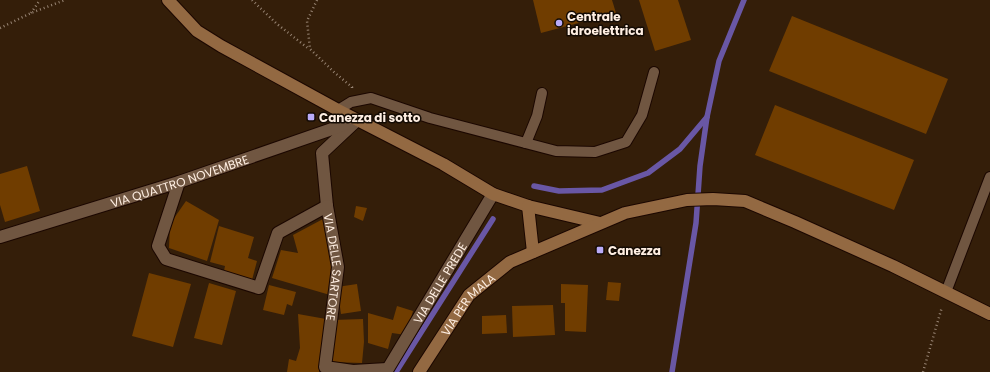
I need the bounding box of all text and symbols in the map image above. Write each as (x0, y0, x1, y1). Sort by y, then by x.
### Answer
place label: Centrale idroelettrica (567, 8, 644, 39)
marker: Centrale idroelettrica (554, 18, 564, 28)
place label: Canezza di sotto (319, 109, 421, 126)
marker: Canezza di sotto (306, 112, 316, 122)
street label: VIA QUATTRO NOVEMBRE (108, 150, 251, 211)
street label: VIA DELLE SARTORE (320, 212, 347, 322)
street label: VIA DELLE PREDE (409, 239, 471, 327)
place label: Canezza (608, 242, 661, 259)
marker: Canezza (595, 245, 605, 255)
street label: VIA PER MALA (436, 269, 499, 339)

